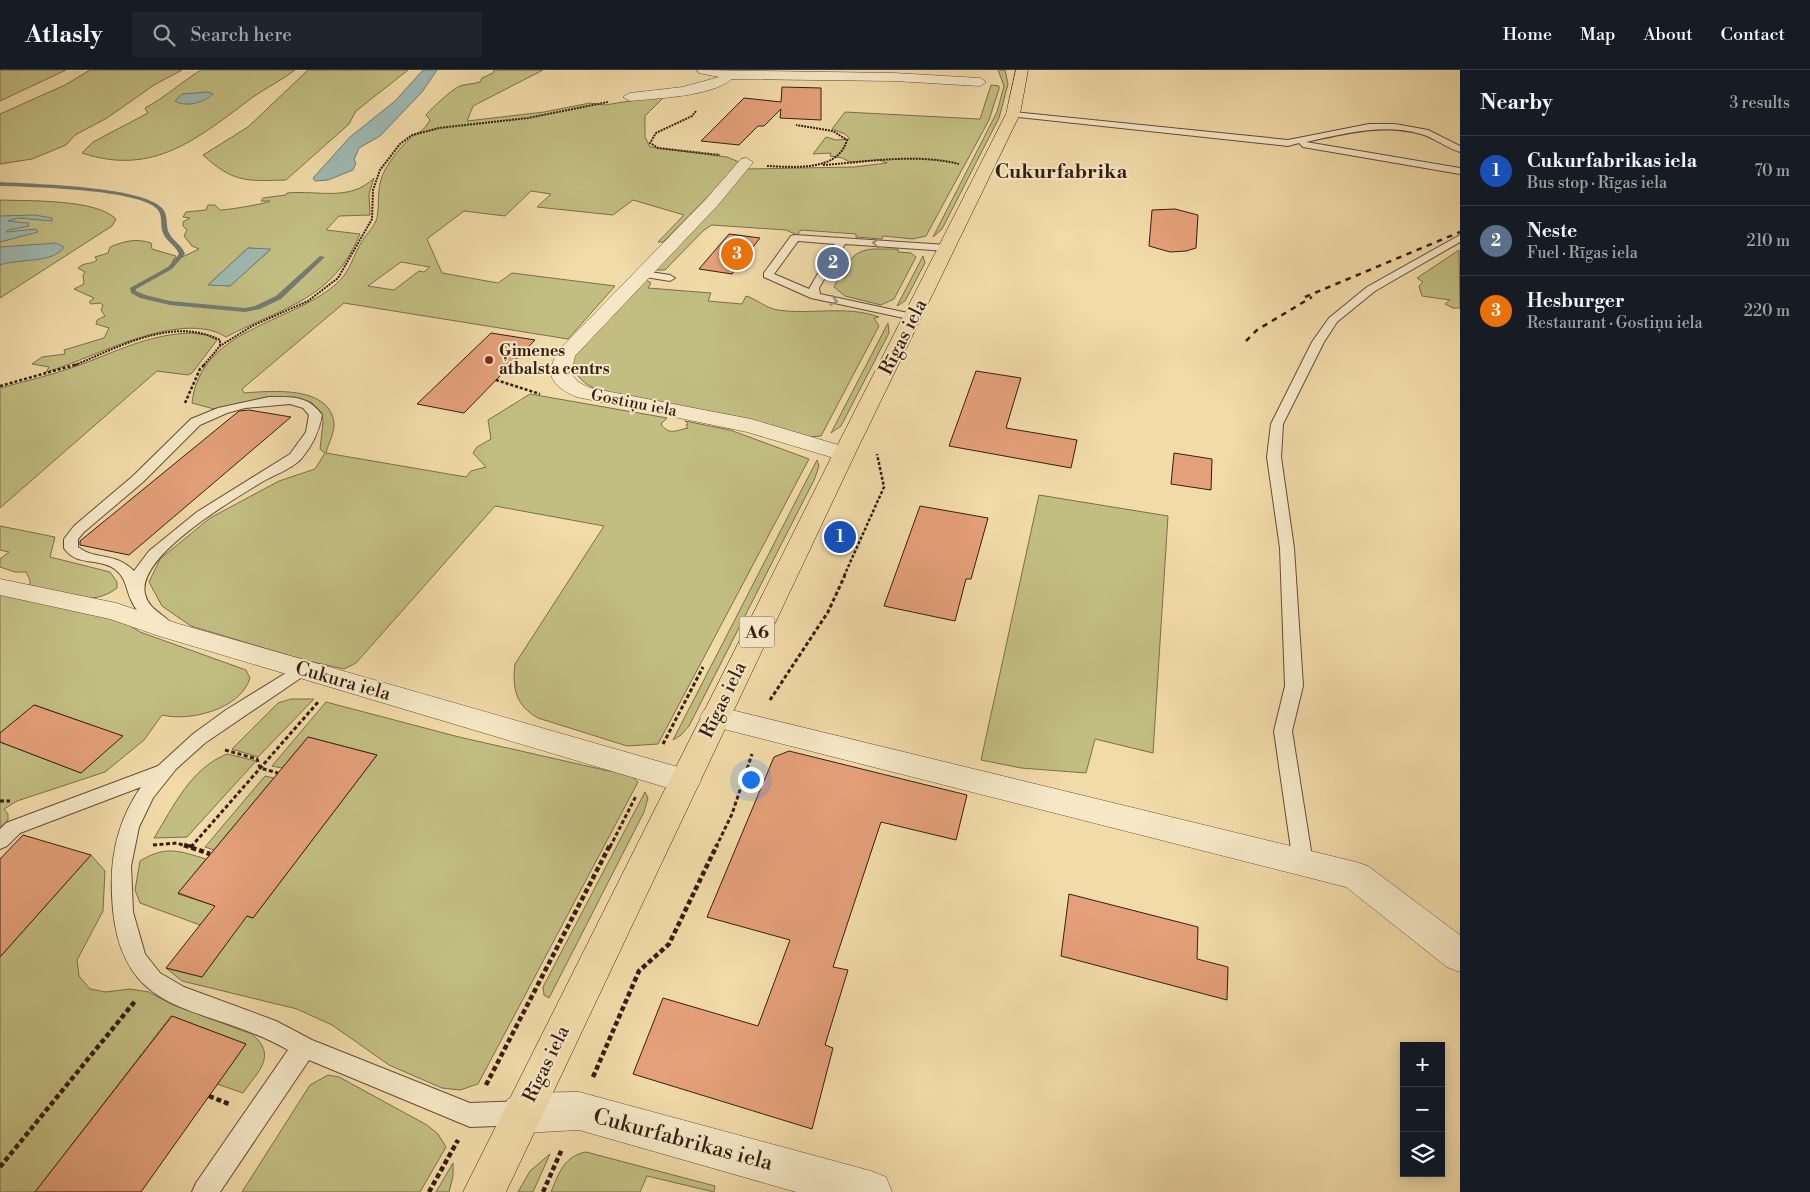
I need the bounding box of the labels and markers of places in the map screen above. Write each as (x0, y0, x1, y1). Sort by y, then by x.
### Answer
pin: 3 (721, 235, 753, 273)
pin: 2 (817, 244, 849, 282)
place label: Ģimenes atbalsta centrs (499, 341, 610, 379)
marker: Ģimenes atbalsta centrs (483, 354, 495, 366)
pin: 1 (824, 518, 856, 556)

